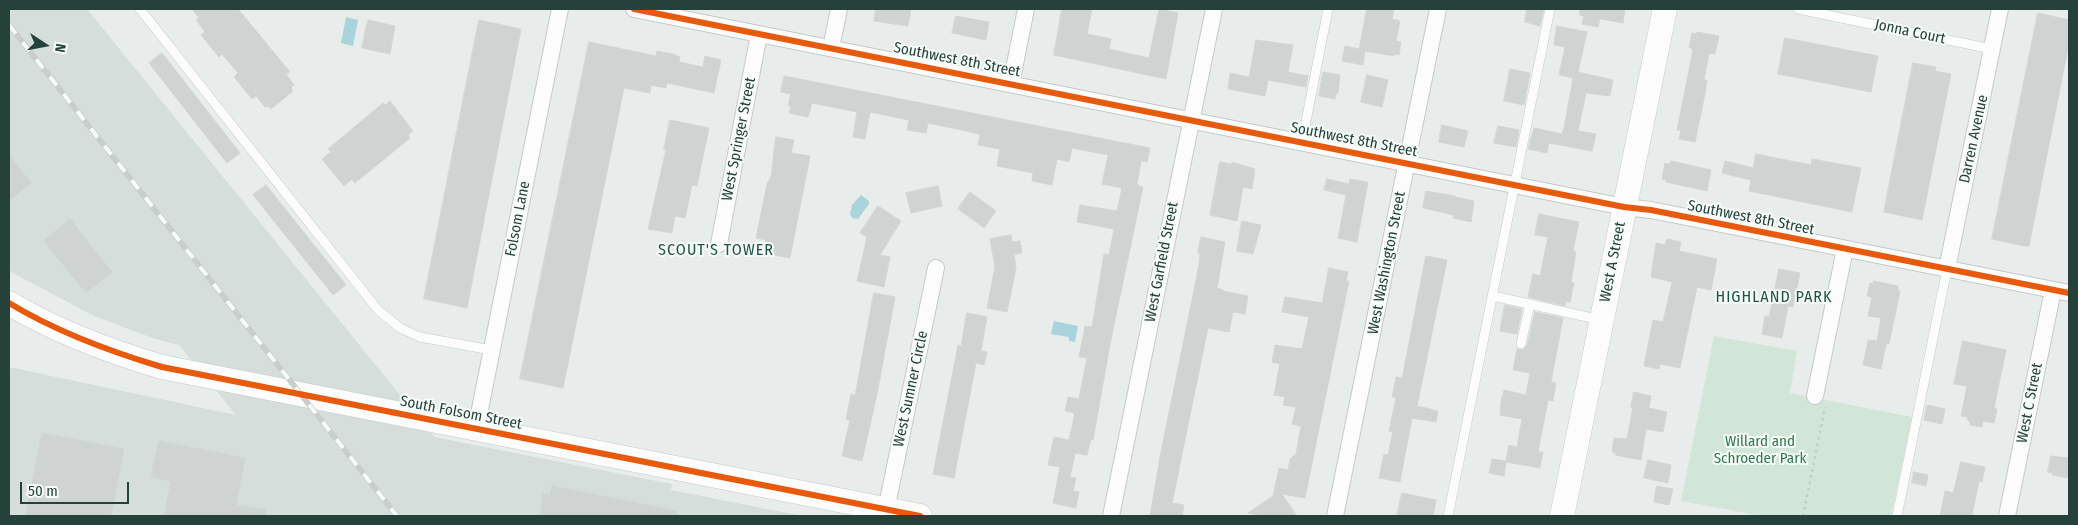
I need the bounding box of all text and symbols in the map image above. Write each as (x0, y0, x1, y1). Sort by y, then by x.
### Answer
street label: Jonna Court (1873, 16, 1947, 48)
north arrow (20, 20, 70, 70)
street label: Southwest 8th Street (892, 39, 1022, 81)
text: N (51, 42, 69, 54)
street label: West Springer Street (718, 76, 760, 202)
street label: Darren Avenue (1956, 93, 1992, 185)
street label: Southwest 8th Street (1289, 119, 1419, 161)
street label: Folsom Lane (502, 180, 534, 258)
street label: West Washington Street (1364, 190, 1410, 336)
street label: Southwest 8th Street (1686, 197, 1816, 239)
street label: West Garfield Street (1142, 200, 1182, 324)
street label: West A Street (1596, 220, 1630, 304)
district label: SCOUT'S TOWER (656, 241, 776, 261)
district label: HIGHLAND PARK (1714, 288, 1834, 308)
street label: West Sumner Circle (890, 329, 932, 449)
street label: West C Street (2013, 361, 2047, 445)
street label: South Folsom Street (399, 392, 523, 434)
park label: Willard and Schroeder Park (1714, 433, 1806, 468)
scale bar (22, 472, 131, 504)
text: 50 m (28, 482, 58, 500)

